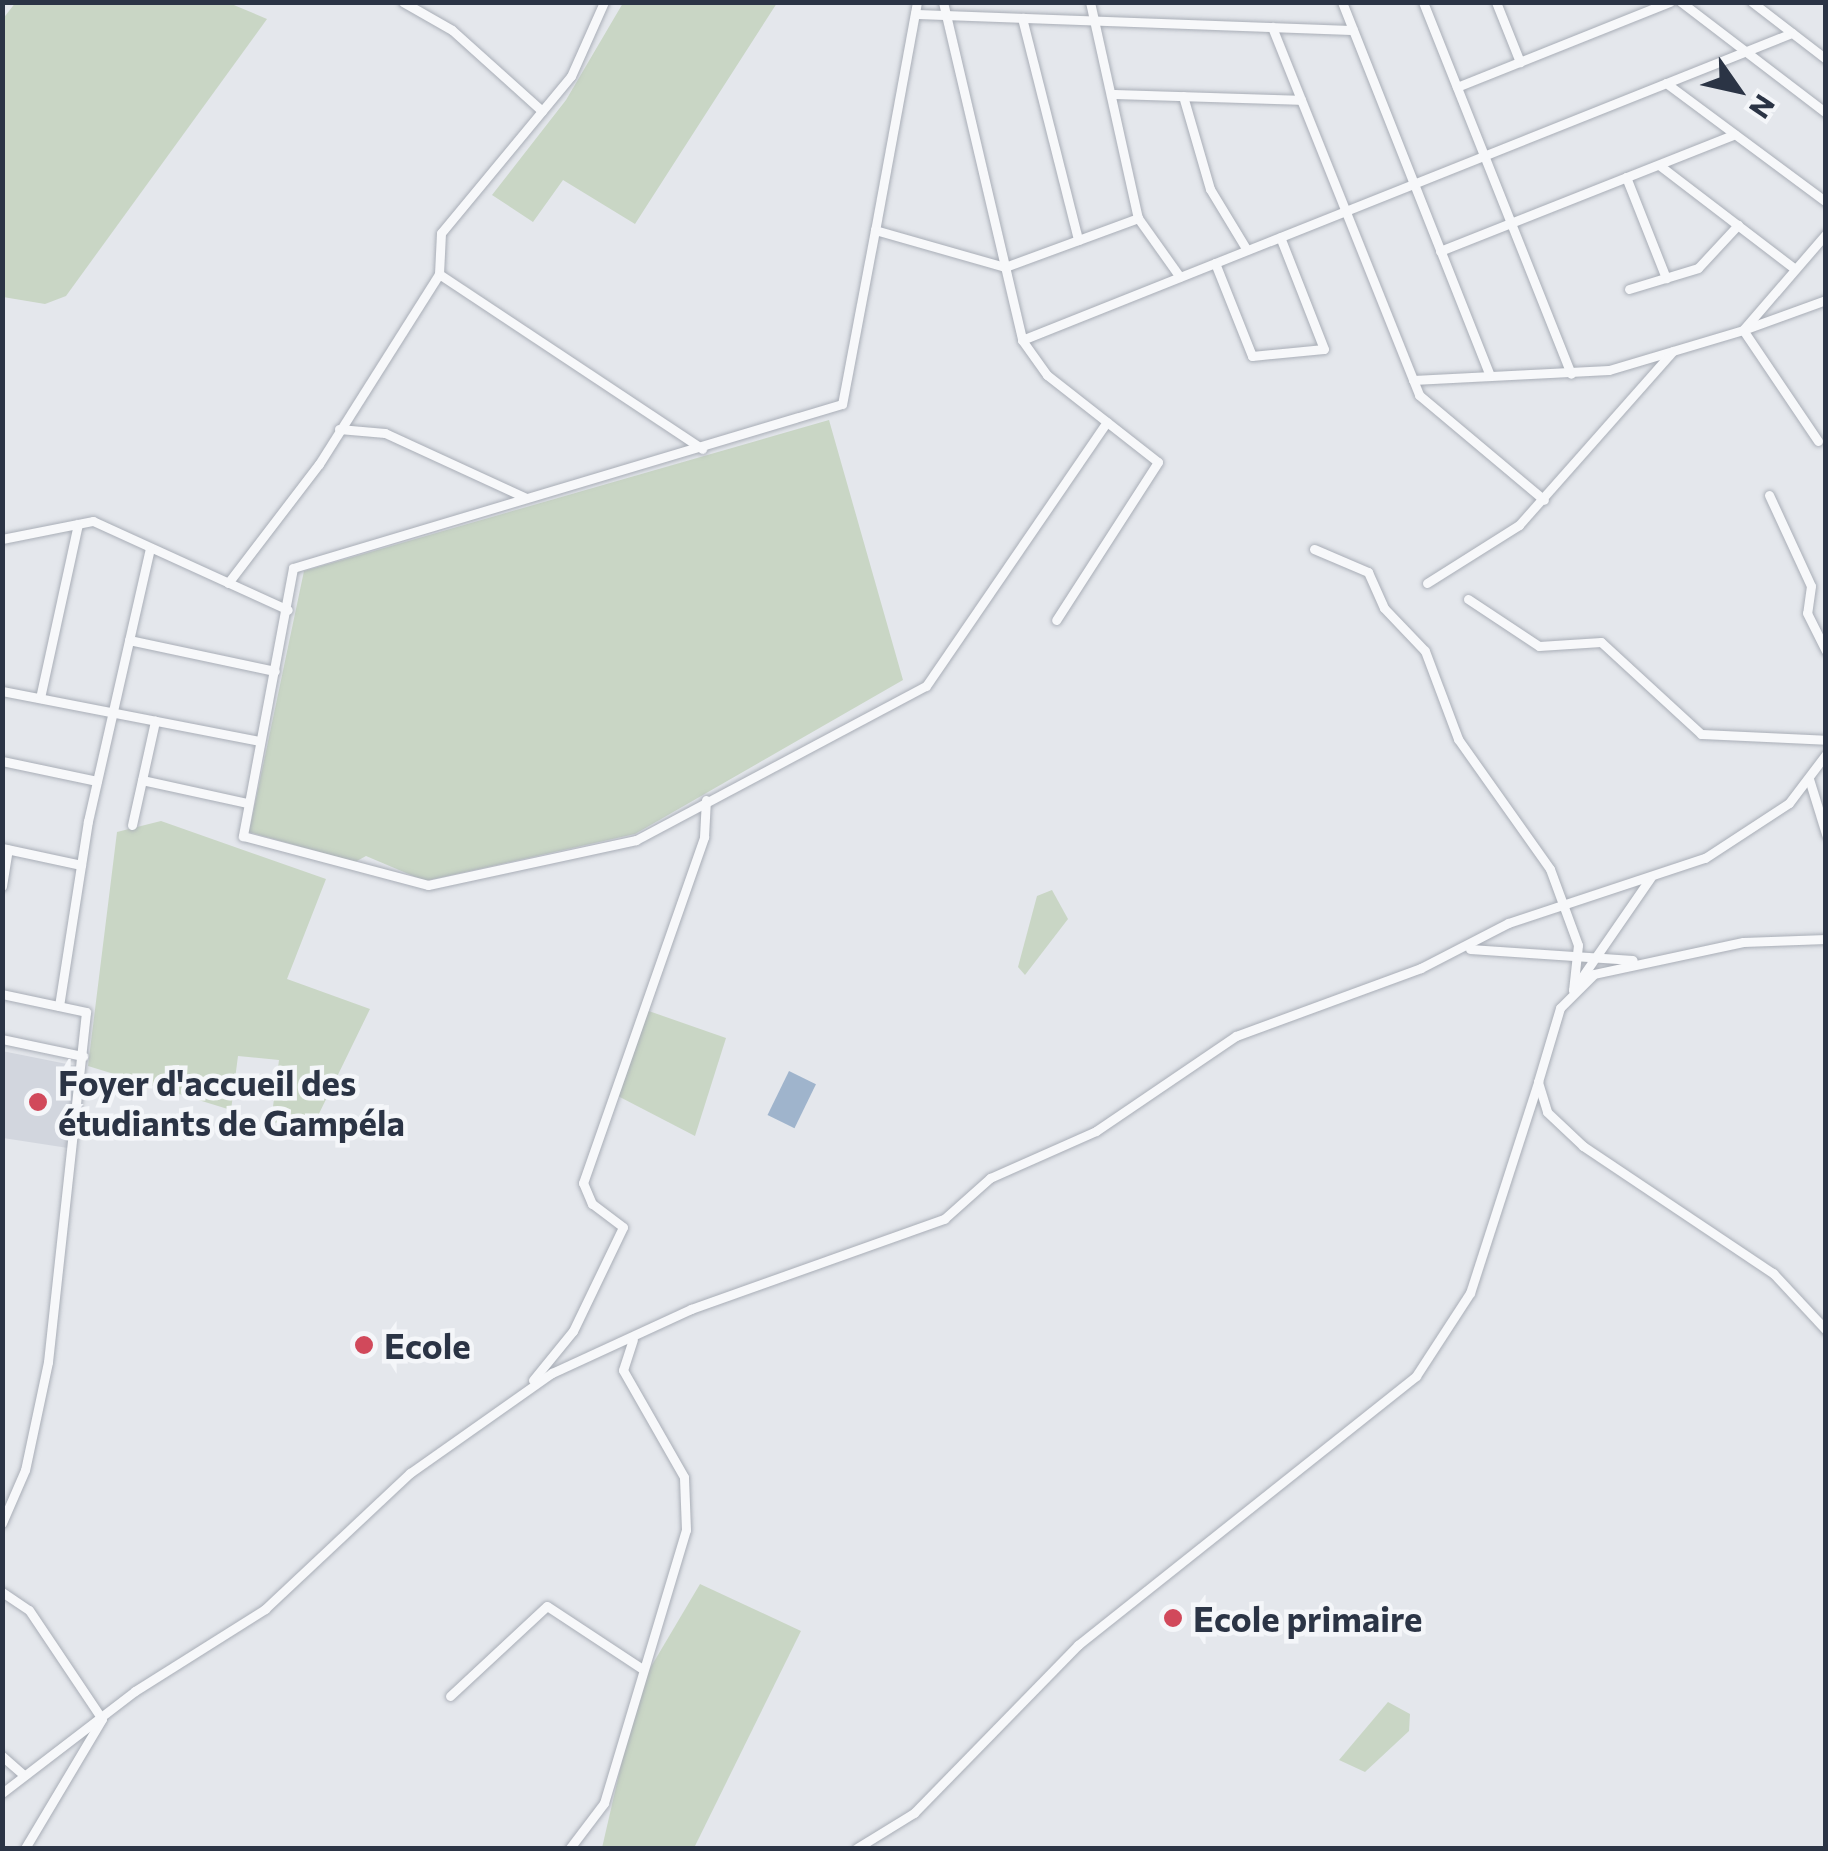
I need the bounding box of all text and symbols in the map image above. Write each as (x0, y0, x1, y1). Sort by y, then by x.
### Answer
north arrow (1688, 40, 1788, 140)
text: N (1743, 89, 1783, 125)
place label: Foyer d'accueil des étudiants de Gampéla (58, 1061, 405, 1143)
marker: Foyer d'accueil des étudiants de Gampéla (27, 1091, 49, 1113)
place label: Ecole (384, 1324, 471, 1366)
marker: Ecole (353, 1334, 375, 1356)
place label: Ecole primaire (1193, 1597, 1422, 1639)
marker: Ecole primaire (1162, 1607, 1184, 1629)

